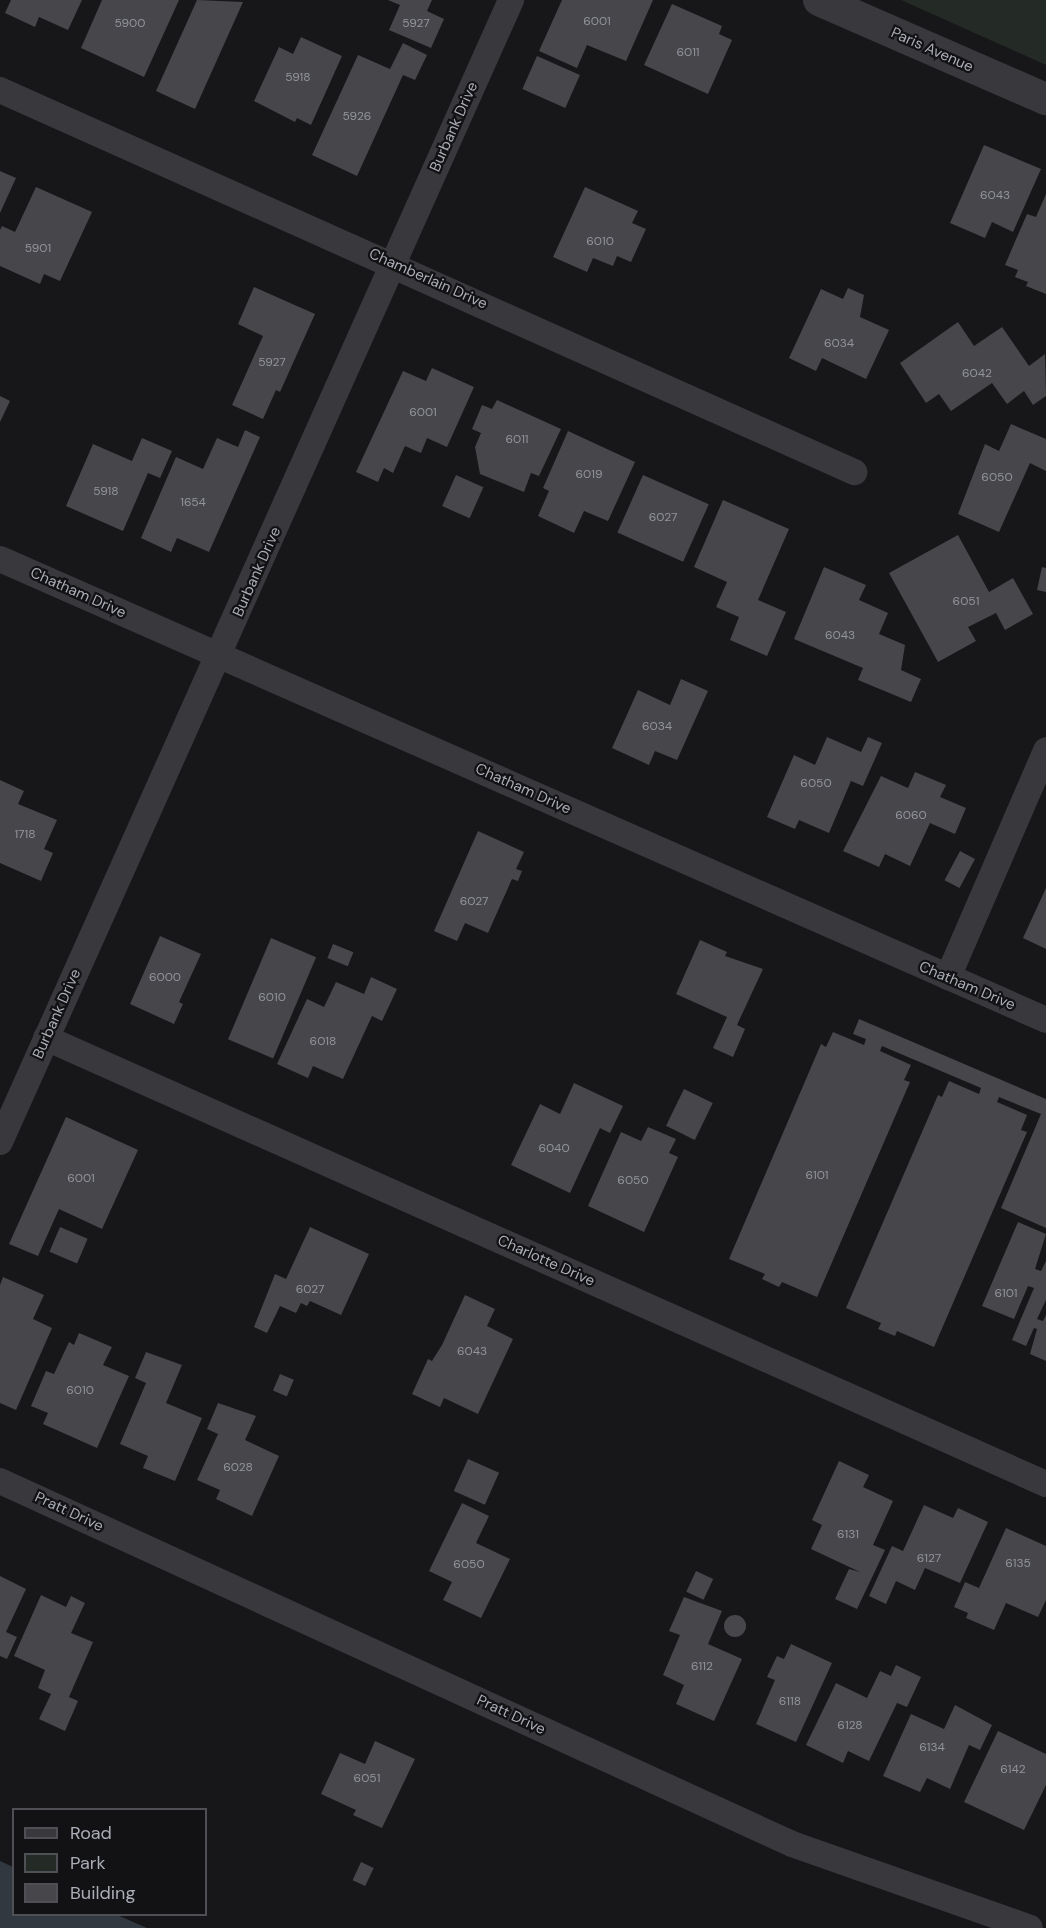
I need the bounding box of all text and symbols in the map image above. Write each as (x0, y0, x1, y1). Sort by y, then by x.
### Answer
house number: 6001 (583, 15, 611, 29)
house number: 5900 (115, 17, 145, 31)
house number: 5927 (402, 17, 430, 31)
street label: Paris Avenue (888, 24, 976, 76)
house number: 6011 (676, 46, 700, 60)
house number: 5918 (285, 71, 311, 85)
street label: Burbank Drive (426, 79, 482, 175)
house number: 5926 (343, 110, 371, 124)
house number: 6043 (980, 189, 1010, 203)
house number: 6010 (586, 235, 614, 249)
house number: 5901 (25, 242, 51, 256)
street label: Chamberlain Drive (366, 245, 490, 313)
house number: 6034 (824, 337, 854, 351)
house number: 5927 (258, 356, 286, 370)
house number: 6042 (962, 367, 992, 381)
house number: 6001 (409, 406, 437, 420)
house number: 6011 (505, 433, 529, 447)
house number: 6019 (575, 468, 603, 482)
house number: 6050 (981, 471, 1013, 485)
house number: 5918 (93, 485, 119, 499)
house number: 1654 (180, 496, 206, 510)
house number: 6027 (649, 511, 677, 525)
street label: Burbank Drive (229, 524, 285, 620)
street label: Chatham Drive (27, 564, 129, 622)
house number: 6051 (953, 595, 979, 609)
house number: 6043 (825, 629, 855, 643)
house number: 6034 (642, 720, 672, 734)
street label: Chatham Drive (472, 760, 574, 818)
house number: 6050 (800, 777, 832, 791)
house number: 6060 (895, 809, 927, 823)
house number: 1718 (14, 828, 36, 842)
house number: 6027 (460, 895, 488, 909)
street label: Chatham Drive (916, 958, 1018, 1014)
street label: Burbank Drive (29, 966, 85, 1062)
house number: 6000 (149, 971, 181, 985)
house number: 6010 (258, 991, 286, 1005)
house number: 6018 (310, 1035, 336, 1049)
house number: 6040 (538, 1142, 570, 1156)
house number: 6101 (805, 1169, 829, 1183)
house number: 6001 (67, 1172, 95, 1186)
house number: 6050 (617, 1174, 649, 1188)
street label: Charlotte Drive (495, 1232, 597, 1290)
house number: 6027 (296, 1283, 324, 1297)
house number: 6101 (994, 1287, 1018, 1301)
house number: 6043 (457, 1345, 487, 1359)
house number: 6010 (66, 1384, 94, 1398)
house number: 6028 (223, 1461, 253, 1475)
street label: Pratt Drive (32, 1488, 106, 1536)
house number: 6131 (837, 1528, 859, 1542)
house number: 6127 (917, 1552, 941, 1566)
house number: 6135 (1005, 1557, 1031, 1571)
house number: 6050 (453, 1558, 485, 1572)
house number: 6112 (691, 1660, 713, 1674)
street label: Pratt Drive (474, 1691, 548, 1739)
house number: 6118 (779, 1695, 801, 1709)
house number: 6128 (837, 1719, 863, 1733)
house number: 6134 (919, 1741, 945, 1755)
house number: 6142 (1000, 1763, 1026, 1777)
house number: 6051 (354, 1772, 380, 1786)
legend (12, 1808, 207, 1916)
text: Road (70, 1821, 112, 1845)
text: Park (70, 1851, 106, 1875)
text: Building (70, 1881, 135, 1905)

